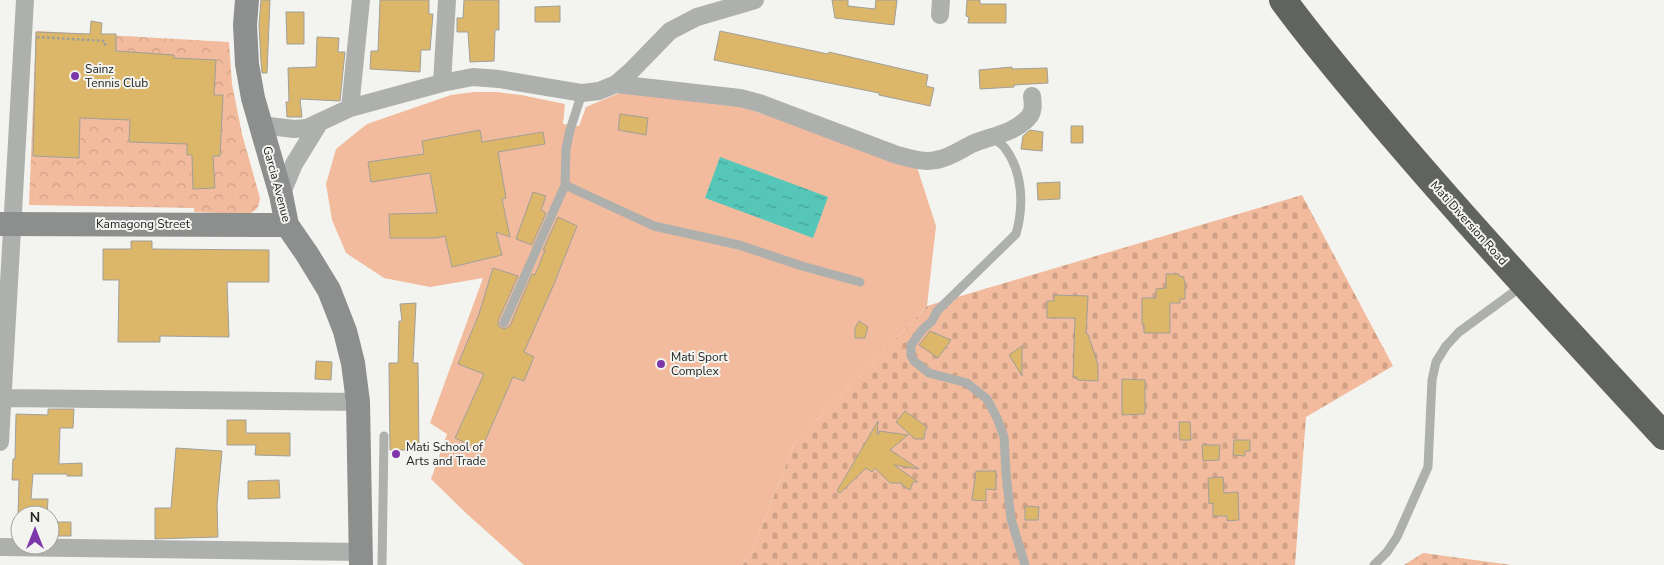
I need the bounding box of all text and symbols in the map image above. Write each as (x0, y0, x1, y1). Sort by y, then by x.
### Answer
place label: Sainz Tennis Club (85, 61, 148, 91)
marker: Sainz Tennis Club (69, 70, 81, 82)
street label: Garcia Avenue (259, 144, 295, 224)
street label: Mati Diversion Road (1427, 177, 1511, 269)
street label: Kamagong Street (96, 216, 191, 232)
place label: Mati Sport Complex (671, 349, 728, 379)
marker: Mati Sport Complex (655, 358, 667, 370)
place label: Mati School of Arts and Trade (406, 439, 486, 469)
marker: Mati School of Arts and Trade (390, 448, 402, 460)
north arrow (10, 505, 60, 555)
text: N (30, 508, 40, 527)

